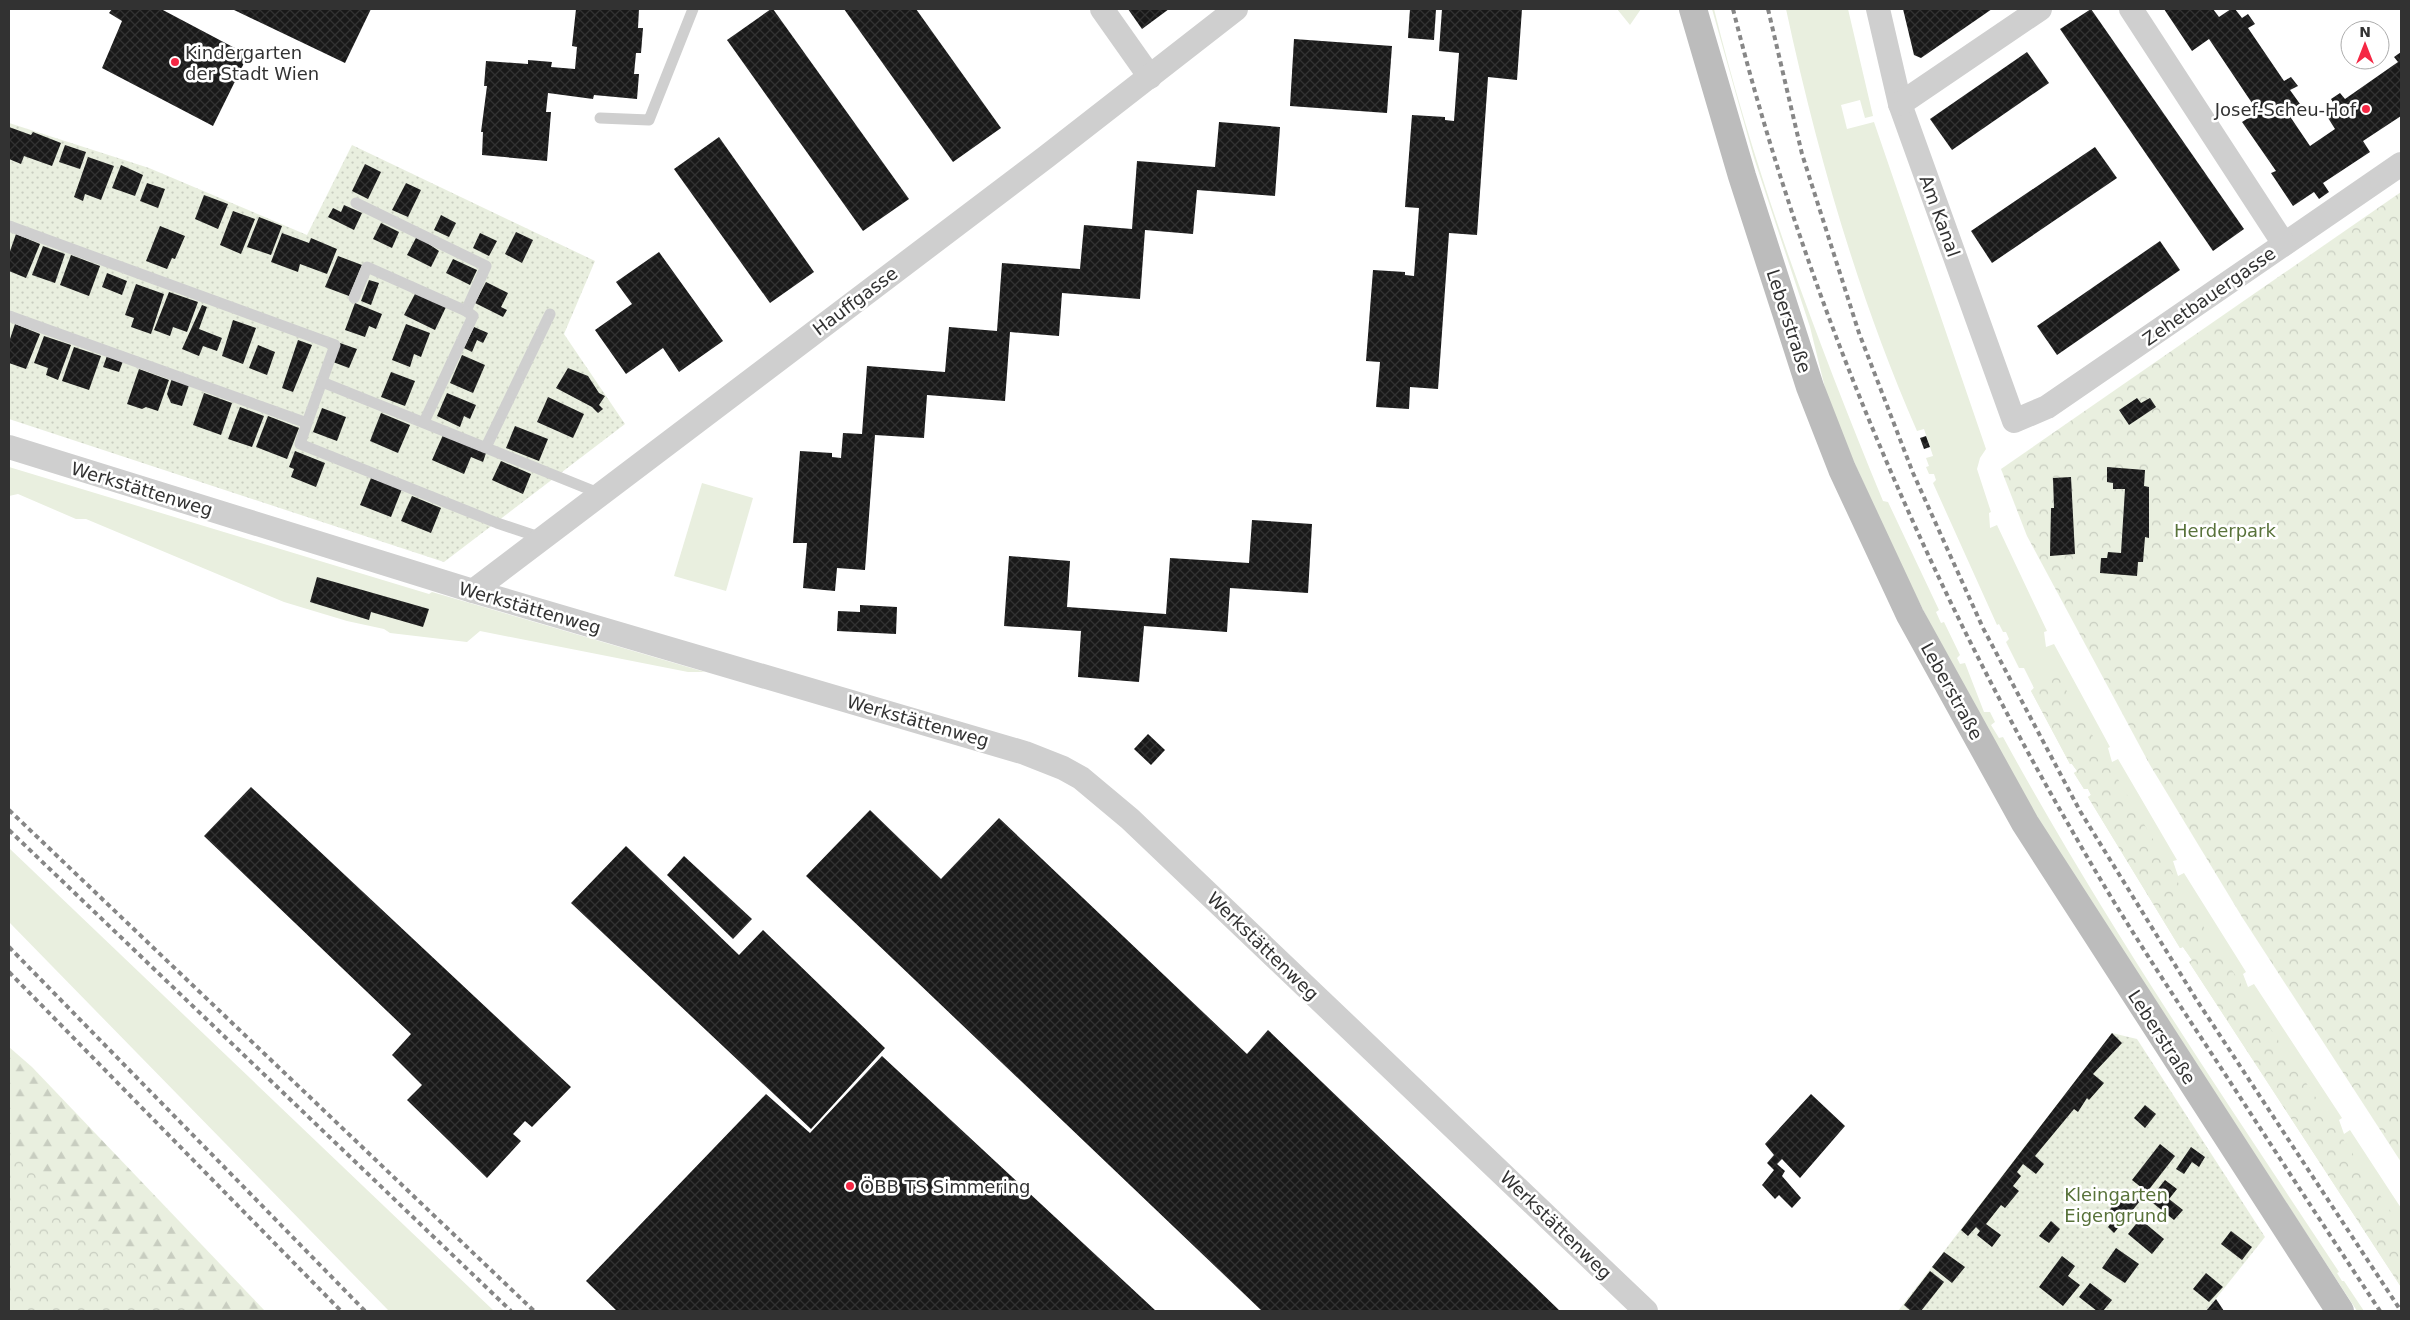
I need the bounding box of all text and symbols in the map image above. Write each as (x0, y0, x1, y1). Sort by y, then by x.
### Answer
north arrow (2340, 20, 2390, 70)
text: N (2359, 24, 2371, 40)
place label: Kindergarten der Stadt Wien (185, 42, 319, 84)
marker: Kindergarten der Stadt Wien (169, 56, 181, 68)
place label: Josef-Scheu-Hof (2214, 99, 2357, 120)
marker: Josef-Scheu-Hof (2360, 103, 2372, 115)
street label: Am Kanal (1916, 172, 1964, 260)
street label: Zehetbauergasse (2139, 242, 2279, 350)
street label: Hauffgasse (808, 262, 902, 340)
street label: Leberstraße (1762, 266, 1816, 376)
street label: Werkstättenweg (69, 457, 215, 521)
park label: Herderpark (2174, 520, 2277, 541)
street label: Werkstättenweg (456, 578, 604, 638)
street label: Leberstraße (1917, 639, 1987, 743)
street label: Werkstättenweg (844, 691, 992, 751)
street label: Werkstättenweg (1203, 887, 1323, 1005)
street label: Leberstraße (2124, 986, 2200, 1088)
street label: Werkstättenweg (1496, 1166, 1616, 1284)
place label: ÖBB TS Simmering (860, 1176, 1031, 1197)
marker: ÖBB TS Simmering (844, 1180, 856, 1192)
park label: Kleingarten Eigengrund (2064, 1184, 2168, 1226)

